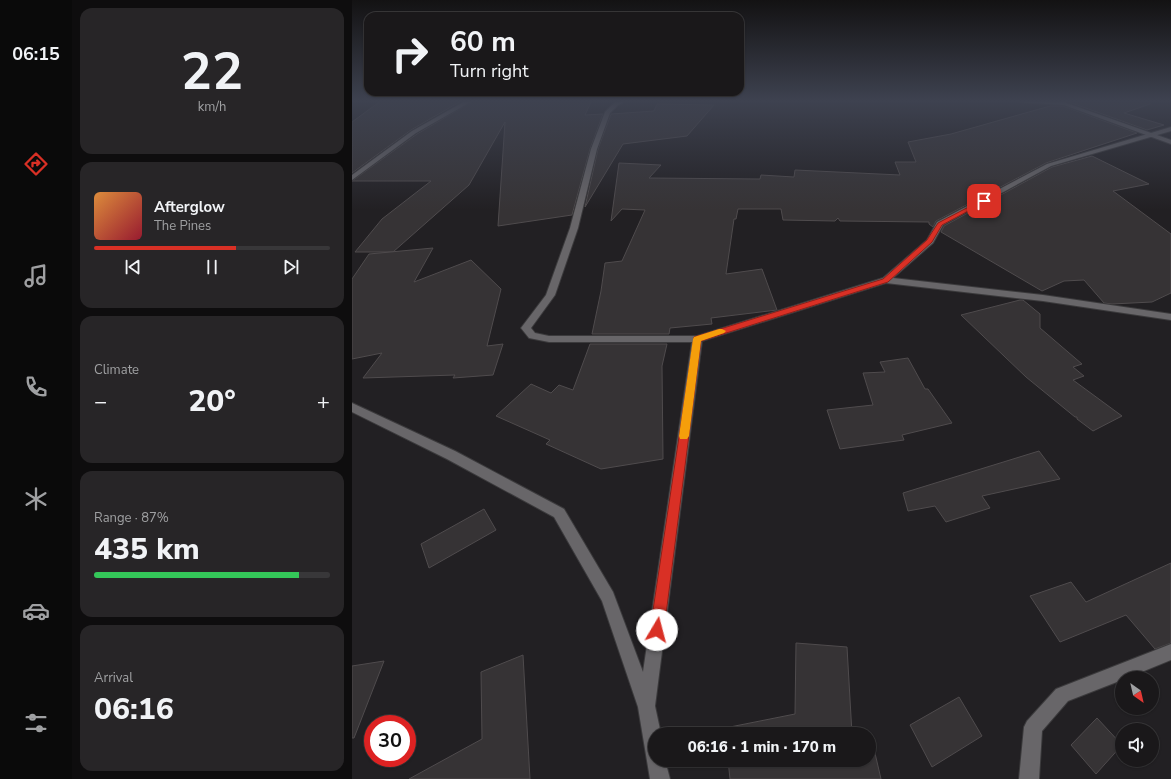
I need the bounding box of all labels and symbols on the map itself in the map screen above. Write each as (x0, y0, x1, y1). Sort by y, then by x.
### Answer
pin (967, 184, 1001, 218)
position arrow (636, 609, 678, 651)
north arrow (1115, 671, 1159, 715)
speed limit sign: 30 (364, 715, 416, 767)

